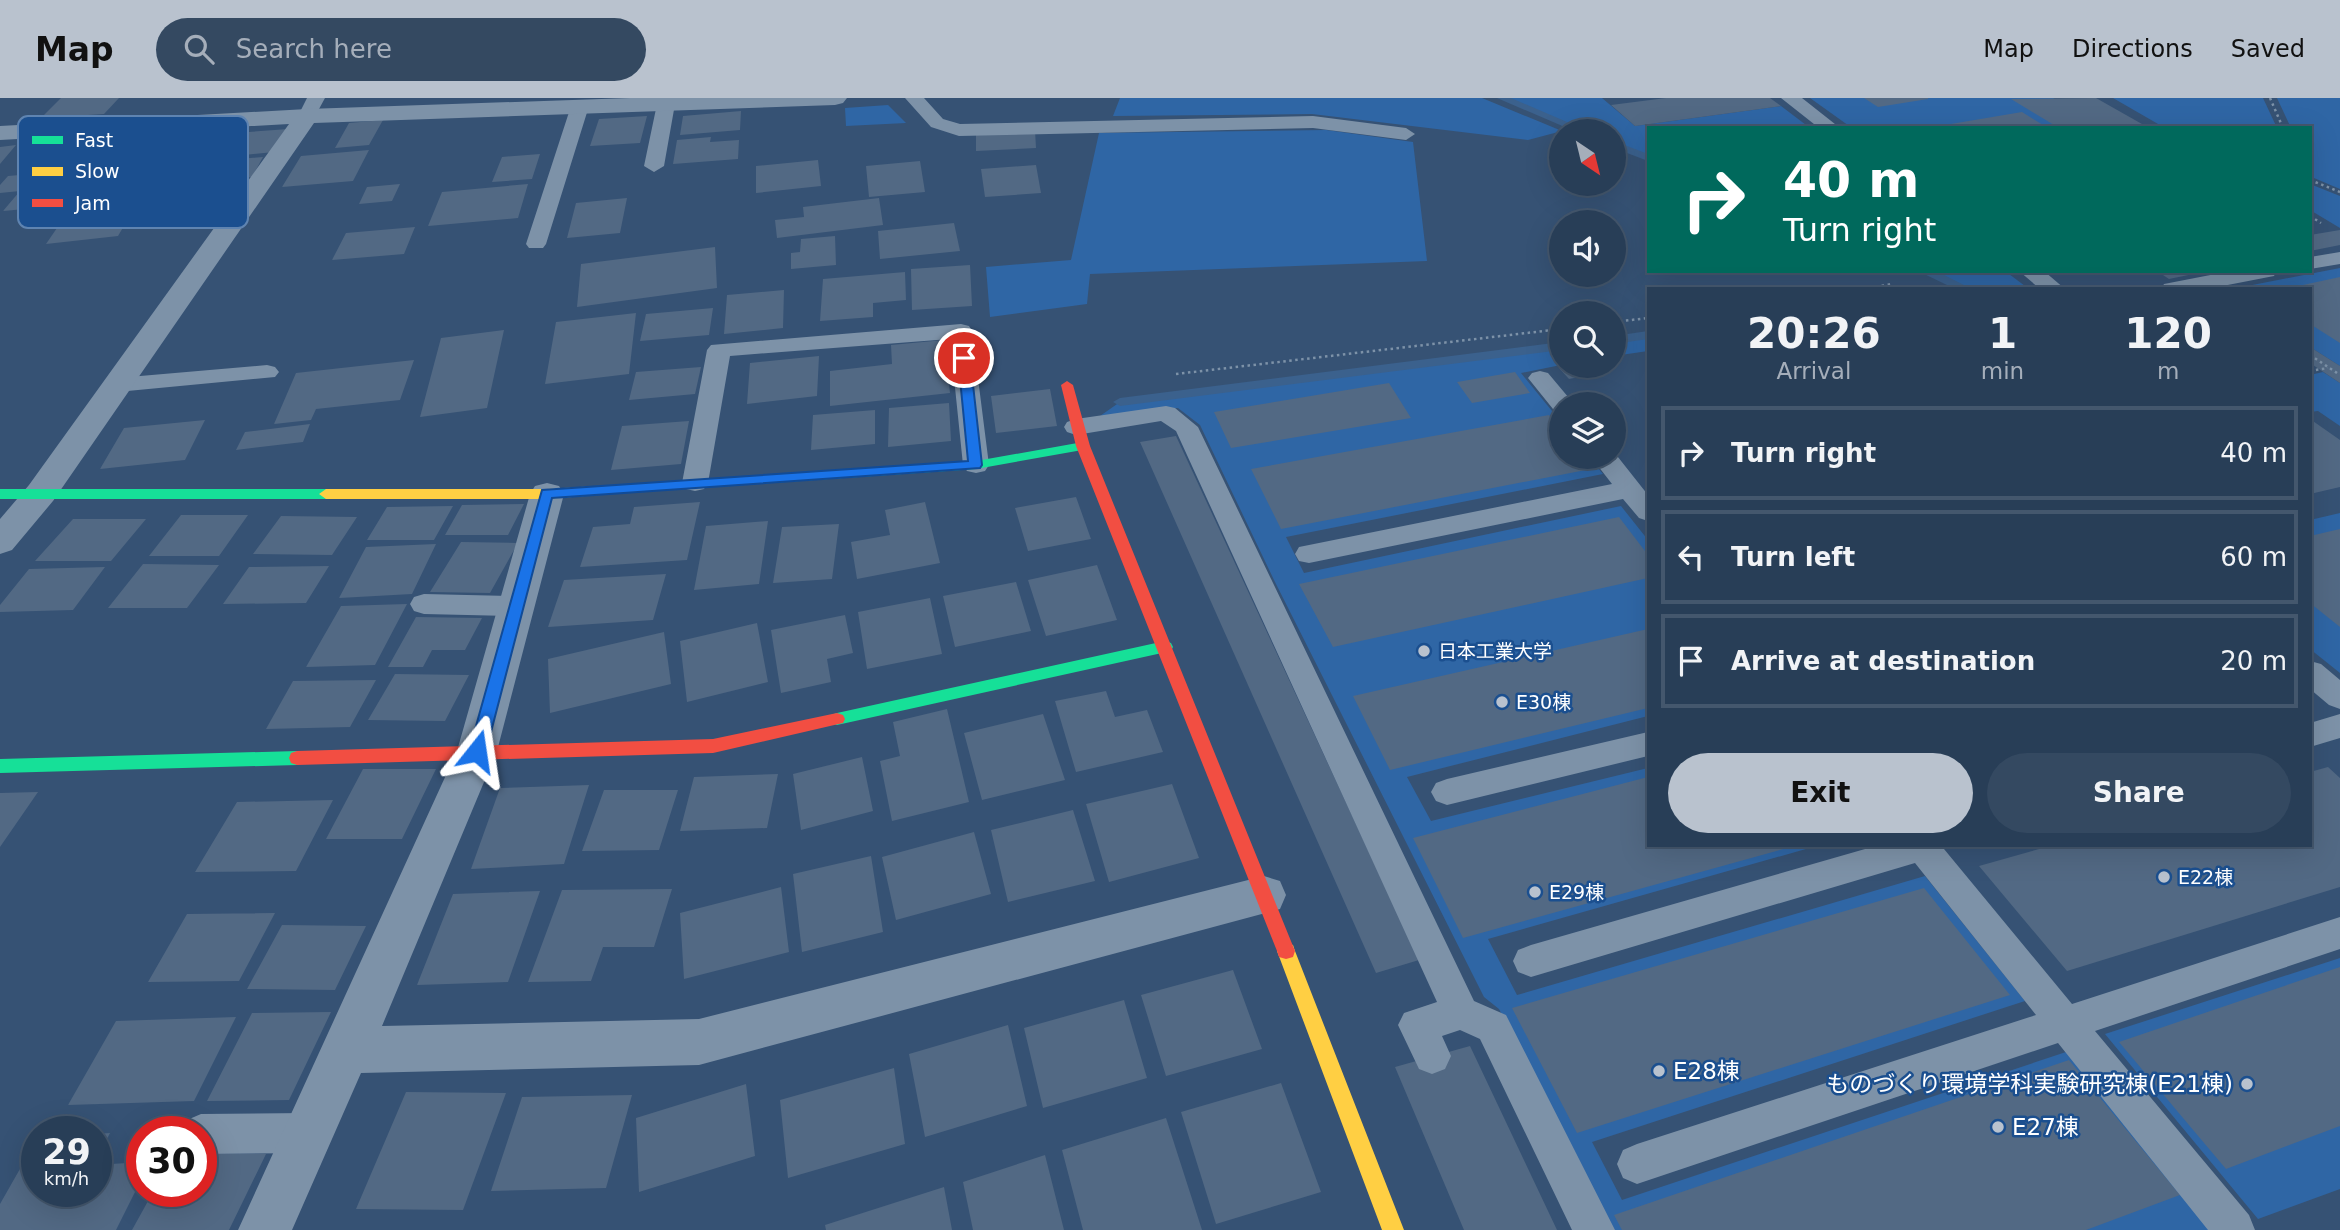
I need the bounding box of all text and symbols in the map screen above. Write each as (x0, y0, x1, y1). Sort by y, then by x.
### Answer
search box (156, 18, 646, 81)
text: Map (35, 30, 114, 69)
icon: search (180, 30, 218, 68)
text: Search here (236, 34, 392, 64)
text: Map (1983, 35, 2034, 63)
text: Directions (2072, 35, 2193, 63)
text: Saved (2231, 35, 2305, 63)
legend (18, 116, 248, 228)
north arrow (1549, 119, 1626, 196)
map controls (1549, 119, 1626, 469)
text: Fast (75, 129, 113, 151)
text: 40 m (1783, 152, 1919, 209)
icon: right (1668, 154, 1759, 245)
text: Slow (75, 160, 120, 182)
text: Jam (74, 192, 111, 214)
button: sound (1549, 210, 1626, 287)
text: Turn right (1783, 211, 1936, 249)
button: search (1549, 301, 1626, 378)
text: 20:26 (1747, 309, 1881, 358)
text: 1 (1988, 309, 2017, 358)
text: 120 (2124, 309, 2212, 358)
pin (934, 328, 994, 388)
icon: arrive (945, 339, 983, 377)
text: Arrival (1777, 358, 1851, 384)
text: min (1981, 358, 2024, 384)
text: m (2157, 358, 2179, 384)
button: layers (1549, 392, 1626, 469)
icon: right (1672, 434, 1710, 472)
text: Turn right (1731, 438, 1876, 468)
text: 40 m (2220, 438, 2287, 468)
icon: left (1672, 538, 1710, 576)
text: Turn left (1731, 542, 1855, 572)
text: 60 m (2220, 542, 2287, 572)
place label: 日本工業大学 (1438, 640, 1552, 662)
icon: arrive (1672, 642, 1710, 680)
marker: 日本工業大学 (1416, 643, 1432, 659)
text: Arrive at destination (1731, 646, 2035, 676)
text: 20 m (2220, 646, 2287, 676)
place label: E30棟 (1516, 691, 1571, 713)
marker: E30棟 (1494, 694, 1510, 710)
position arrow (440, 714, 514, 788)
button: Exit (1668, 753, 1973, 833)
button: Share (1987, 753, 2291, 833)
place label: E22棟 (2178, 866, 2233, 888)
marker: E22棟 (2156, 869, 2172, 885)
place label: E29棟 (1549, 881, 1604, 903)
marker: E29棟 (1527, 884, 1543, 900)
place label: E28棟 (1673, 1058, 1740, 1084)
marker: E28棟 (1651, 1063, 1667, 1079)
place label: ものづくり環境学科実験研究棟(E21棟) (1826, 1071, 2233, 1097)
marker: ものづくり環境学科実験研究棟(E21棟) (2239, 1076, 2255, 1092)
place label: E27棟 (2012, 1114, 2079, 1140)
speed limit sign: 30 (126, 1116, 217, 1207)
marker: E27棟 (1990, 1119, 2006, 1135)
text: 29 (42, 1132, 91, 1172)
text: km/h (44, 1168, 89, 1189)

